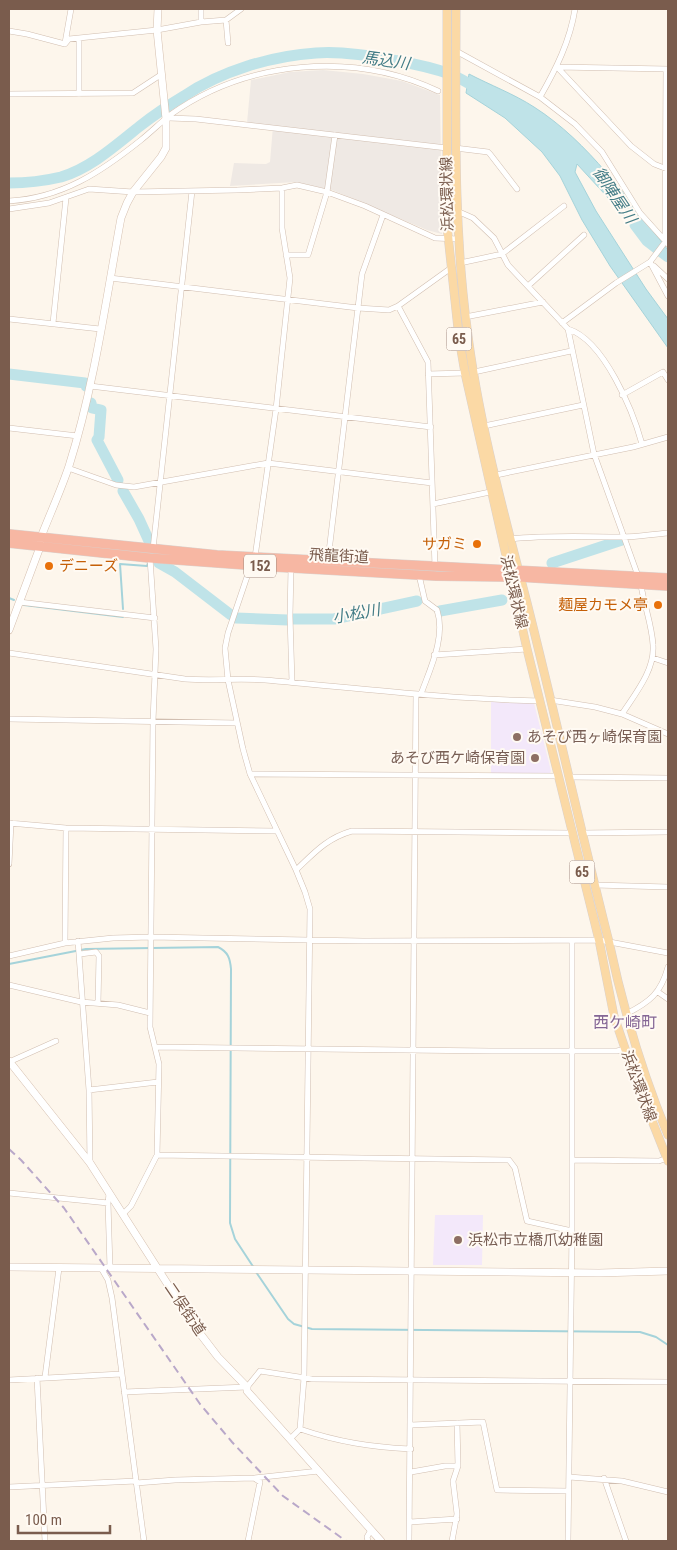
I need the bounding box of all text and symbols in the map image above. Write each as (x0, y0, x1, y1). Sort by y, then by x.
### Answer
water label: 馬込川 (361, 48, 413, 74)
street label: 浜松環状線 (437, 156, 457, 232)
water label: 御陣屋川 (589, 163, 641, 229)
road number: 65 (446, 328, 472, 350)
place label: サガミ (422, 535, 467, 553)
marker: サガミ (471, 538, 483, 550)
street label: 飛龍街道 (309, 545, 369, 567)
street label: 浜松環状線 (497, 553, 531, 631)
road number: 152 (244, 554, 276, 578)
place label: デニーズ (59, 557, 118, 575)
marker: デニーズ (43, 560, 55, 572)
place label: 麺屋カモメ亭 (558, 596, 648, 614)
marker: 麺屋カモメ亭 (652, 599, 664, 611)
water label: 小松川 (331, 600, 383, 627)
place label: あそび西ヶ崎保育園 (527, 728, 662, 746)
marker: あそび西ヶ崎保育園 (511, 731, 523, 743)
place label: あそび西ケ崎保育園 (390, 749, 525, 767)
marker: あそび西ケ崎保育園 (529, 752, 541, 764)
road number: 65 (570, 860, 594, 884)
district label: 西ケ崎町 (593, 1013, 657, 1032)
street label: 浜松環状線 (618, 1048, 660, 1124)
place label: 浜松市立橋爪幼稚園 (468, 1231, 603, 1249)
marker: 浜松市立橋爪幼稚園 (452, 1234, 464, 1246)
street label: 二俣街道 (161, 1279, 209, 1339)
scale bar (18, 1502, 110, 1534)
text: 100 m (25, 1511, 62, 1529)

